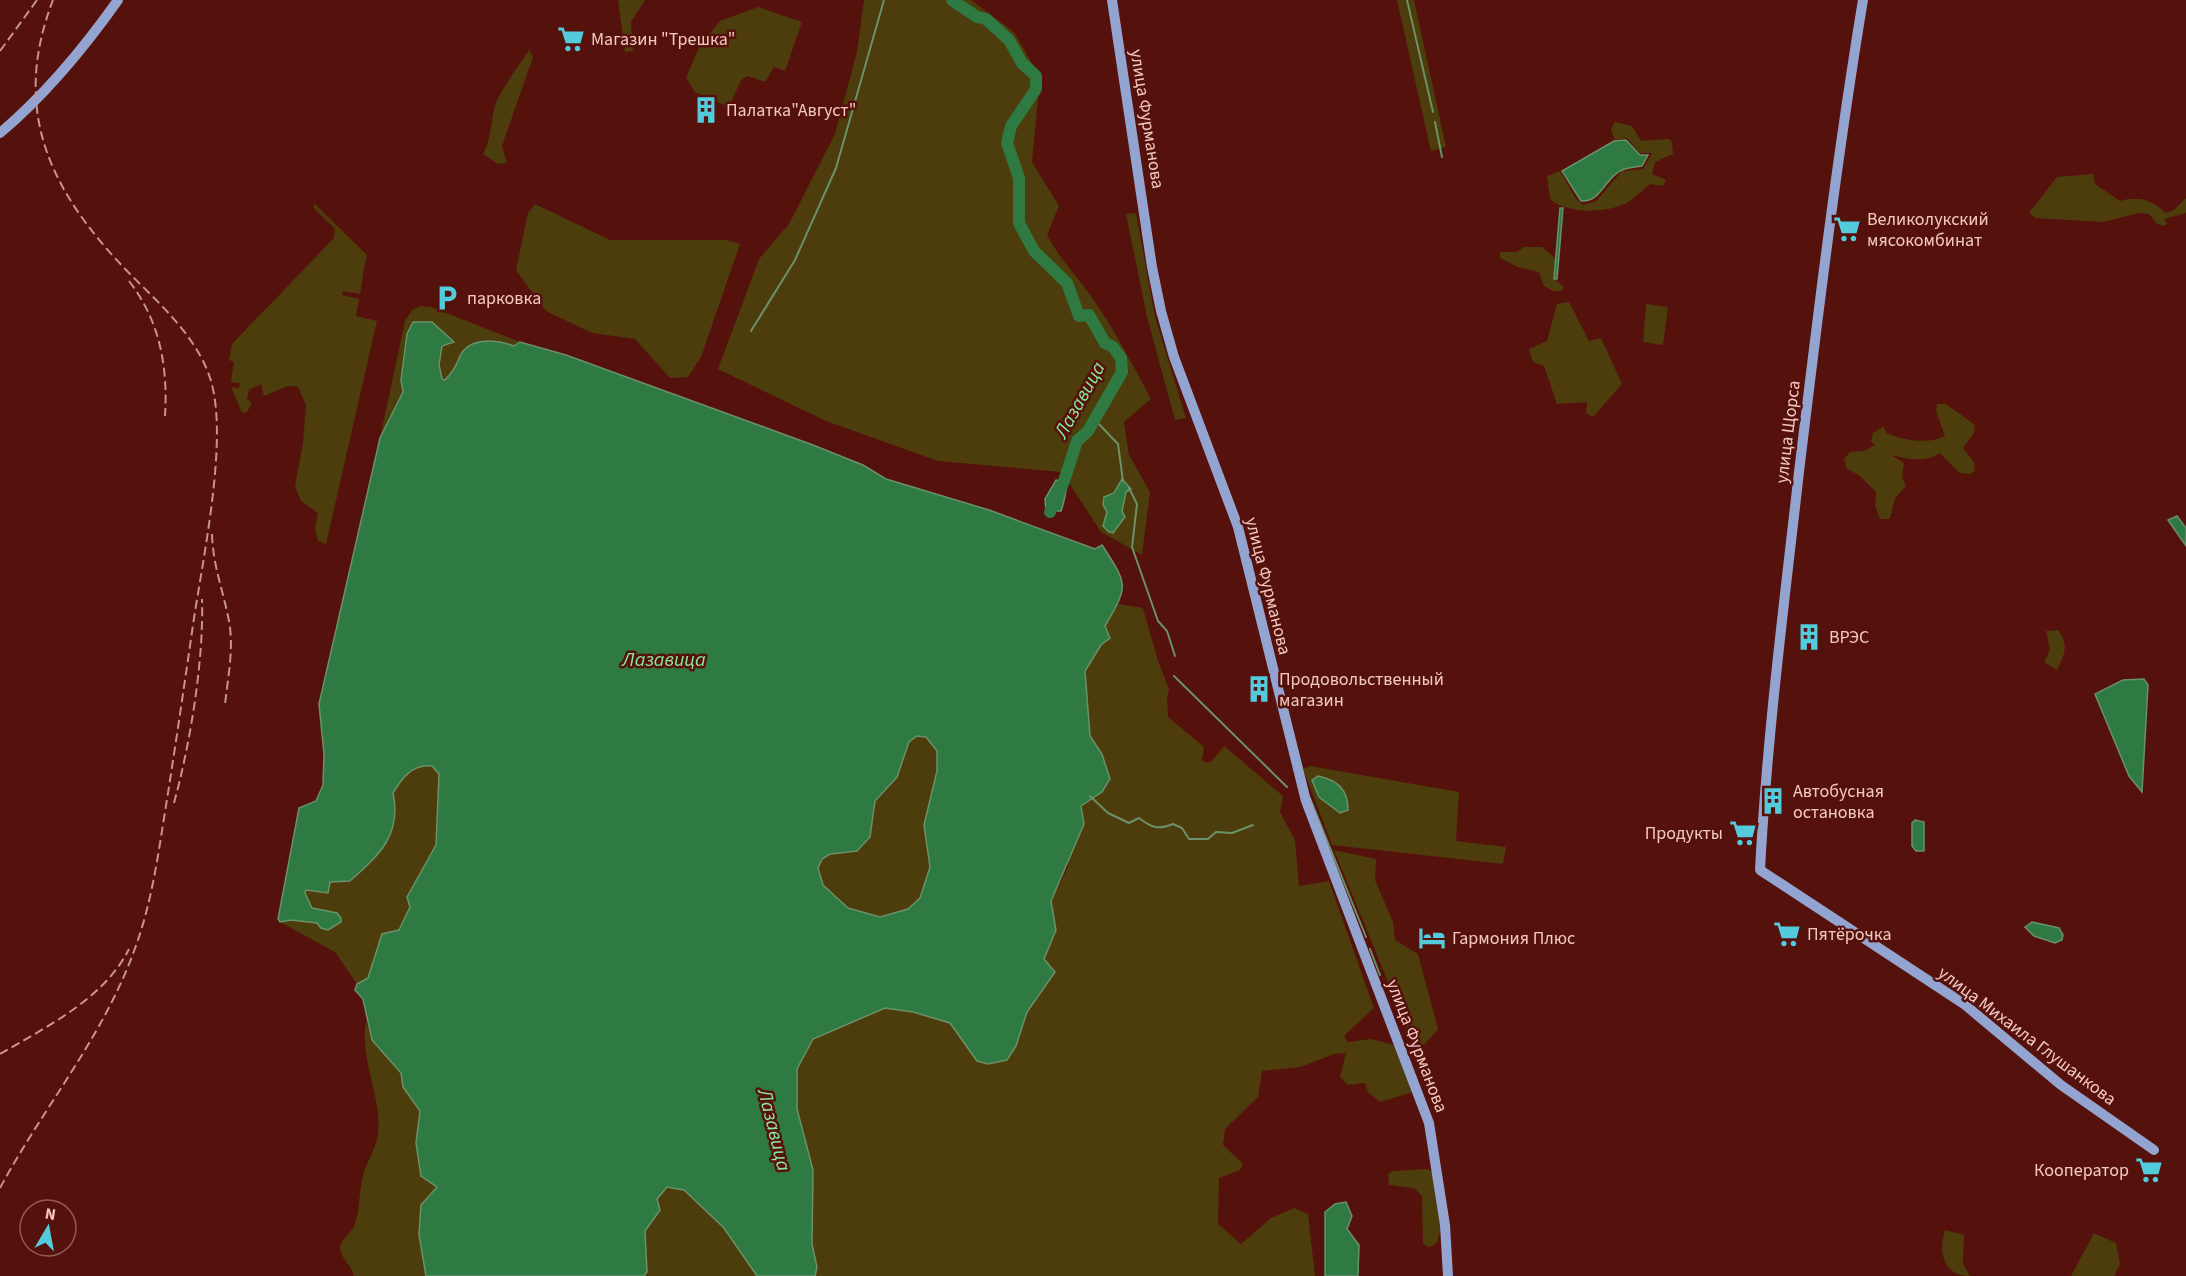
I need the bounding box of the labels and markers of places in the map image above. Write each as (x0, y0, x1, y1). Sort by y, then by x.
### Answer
supermarket icon: Магазин "Трешка" (556, 24, 586, 54)
place label: Магазин "Трешка" (591, 27, 735, 52)
building icon: Палатка"Август" (691, 95, 721, 125)
place label: Палатка"Август" (726, 98, 856, 123)
place label: Великолукский мясокомбинат (1867, 207, 1989, 253)
supermarket icon: Великолукский мясокомбинат (1832, 214, 1862, 244)
parking icon: парковка (432, 283, 462, 313)
place label: парковка (467, 286, 541, 311)
building icon: ВРЭС (1794, 622, 1824, 652)
place label: ВРЭС (1829, 625, 1869, 650)
place label: Продовольственный магазин (1279, 667, 1444, 713)
building icon: Продовольственный магазин (1244, 674, 1274, 704)
place label: Автобусная остановка (1793, 779, 1884, 825)
building icon: Автобусная остановка (1758, 786, 1788, 816)
supermarket icon: Продукты (1728, 818, 1758, 848)
place label: Продукты (1645, 821, 1723, 846)
supermarket icon: Пятёрочка (1772, 919, 1802, 949)
place label: Пятёрочка (1807, 922, 1892, 947)
hotel icon: Гармония Плюс (1417, 923, 1447, 953)
place label: Гармония Плюс (1452, 926, 1575, 951)
supermarket icon: Кооператор (2134, 1155, 2164, 1185)
place label: Кооператор (2034, 1158, 2129, 1183)

